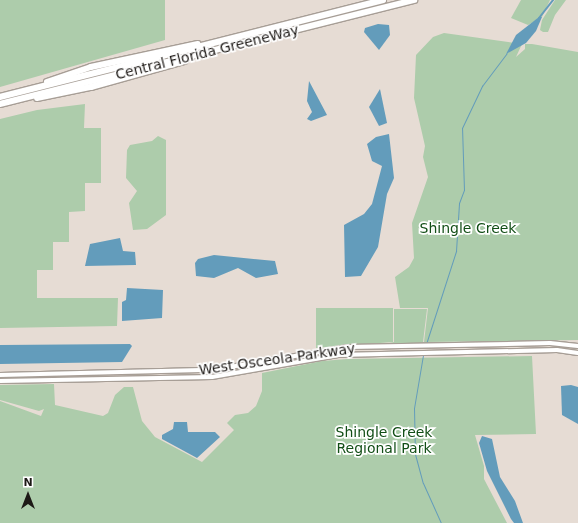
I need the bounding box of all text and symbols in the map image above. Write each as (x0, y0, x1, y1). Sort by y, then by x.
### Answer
street label: Central Florida GreeneWay (114, 21, 300, 83)
park label: Shingle Creek (420, 220, 516, 236)
street label: West Osceola Parkway (198, 340, 356, 378)
park label: Shingle Creek Regional Park (336, 424, 432, 456)
north arrow (8, 475, 48, 515)
text: N (23, 476, 33, 489)

